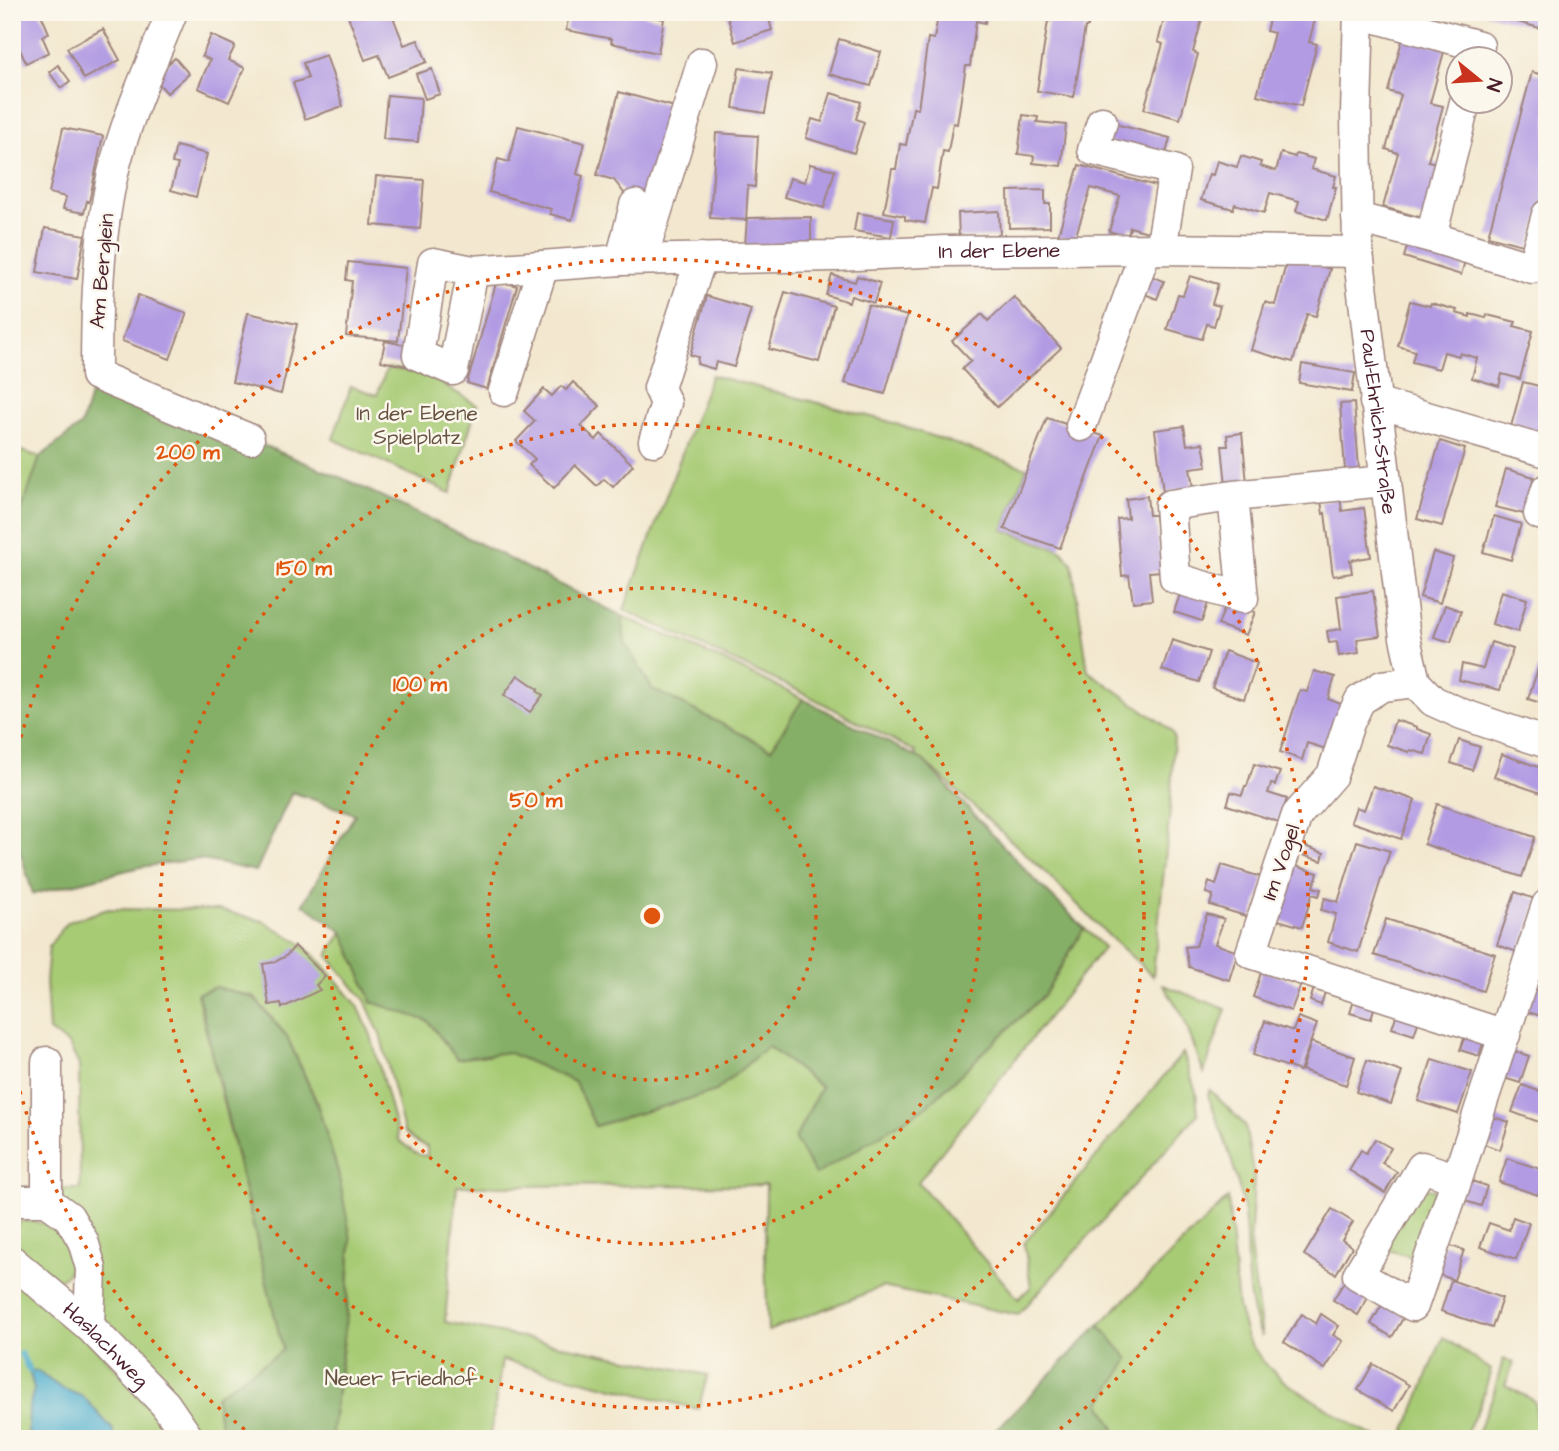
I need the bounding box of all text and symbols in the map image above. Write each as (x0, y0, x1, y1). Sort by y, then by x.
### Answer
north arrow (1444, 46, 1514, 116)
text: N (1479, 75, 1508, 95)
street label: Am Berglein (83, 212, 123, 330)
street label: In der Ebene (938, 235, 1060, 266)
street label: Paul-Ehrlich-Straße (1353, 327, 1404, 516)
park label: In der Ebene Spielplatz (356, 399, 478, 453)
text: 200 m (155, 438, 220, 467)
text: 150 m (276, 554, 332, 583)
text: 100 m (393, 670, 448, 699)
text: 50 m (510, 786, 563, 815)
street label: Im Vogel (1255, 820, 1309, 904)
centre of rings (640, 904, 664, 928)
street label: Haslachweg (57, 1295, 156, 1395)
park label: Neuer Friedhof (325, 1364, 478, 1393)

